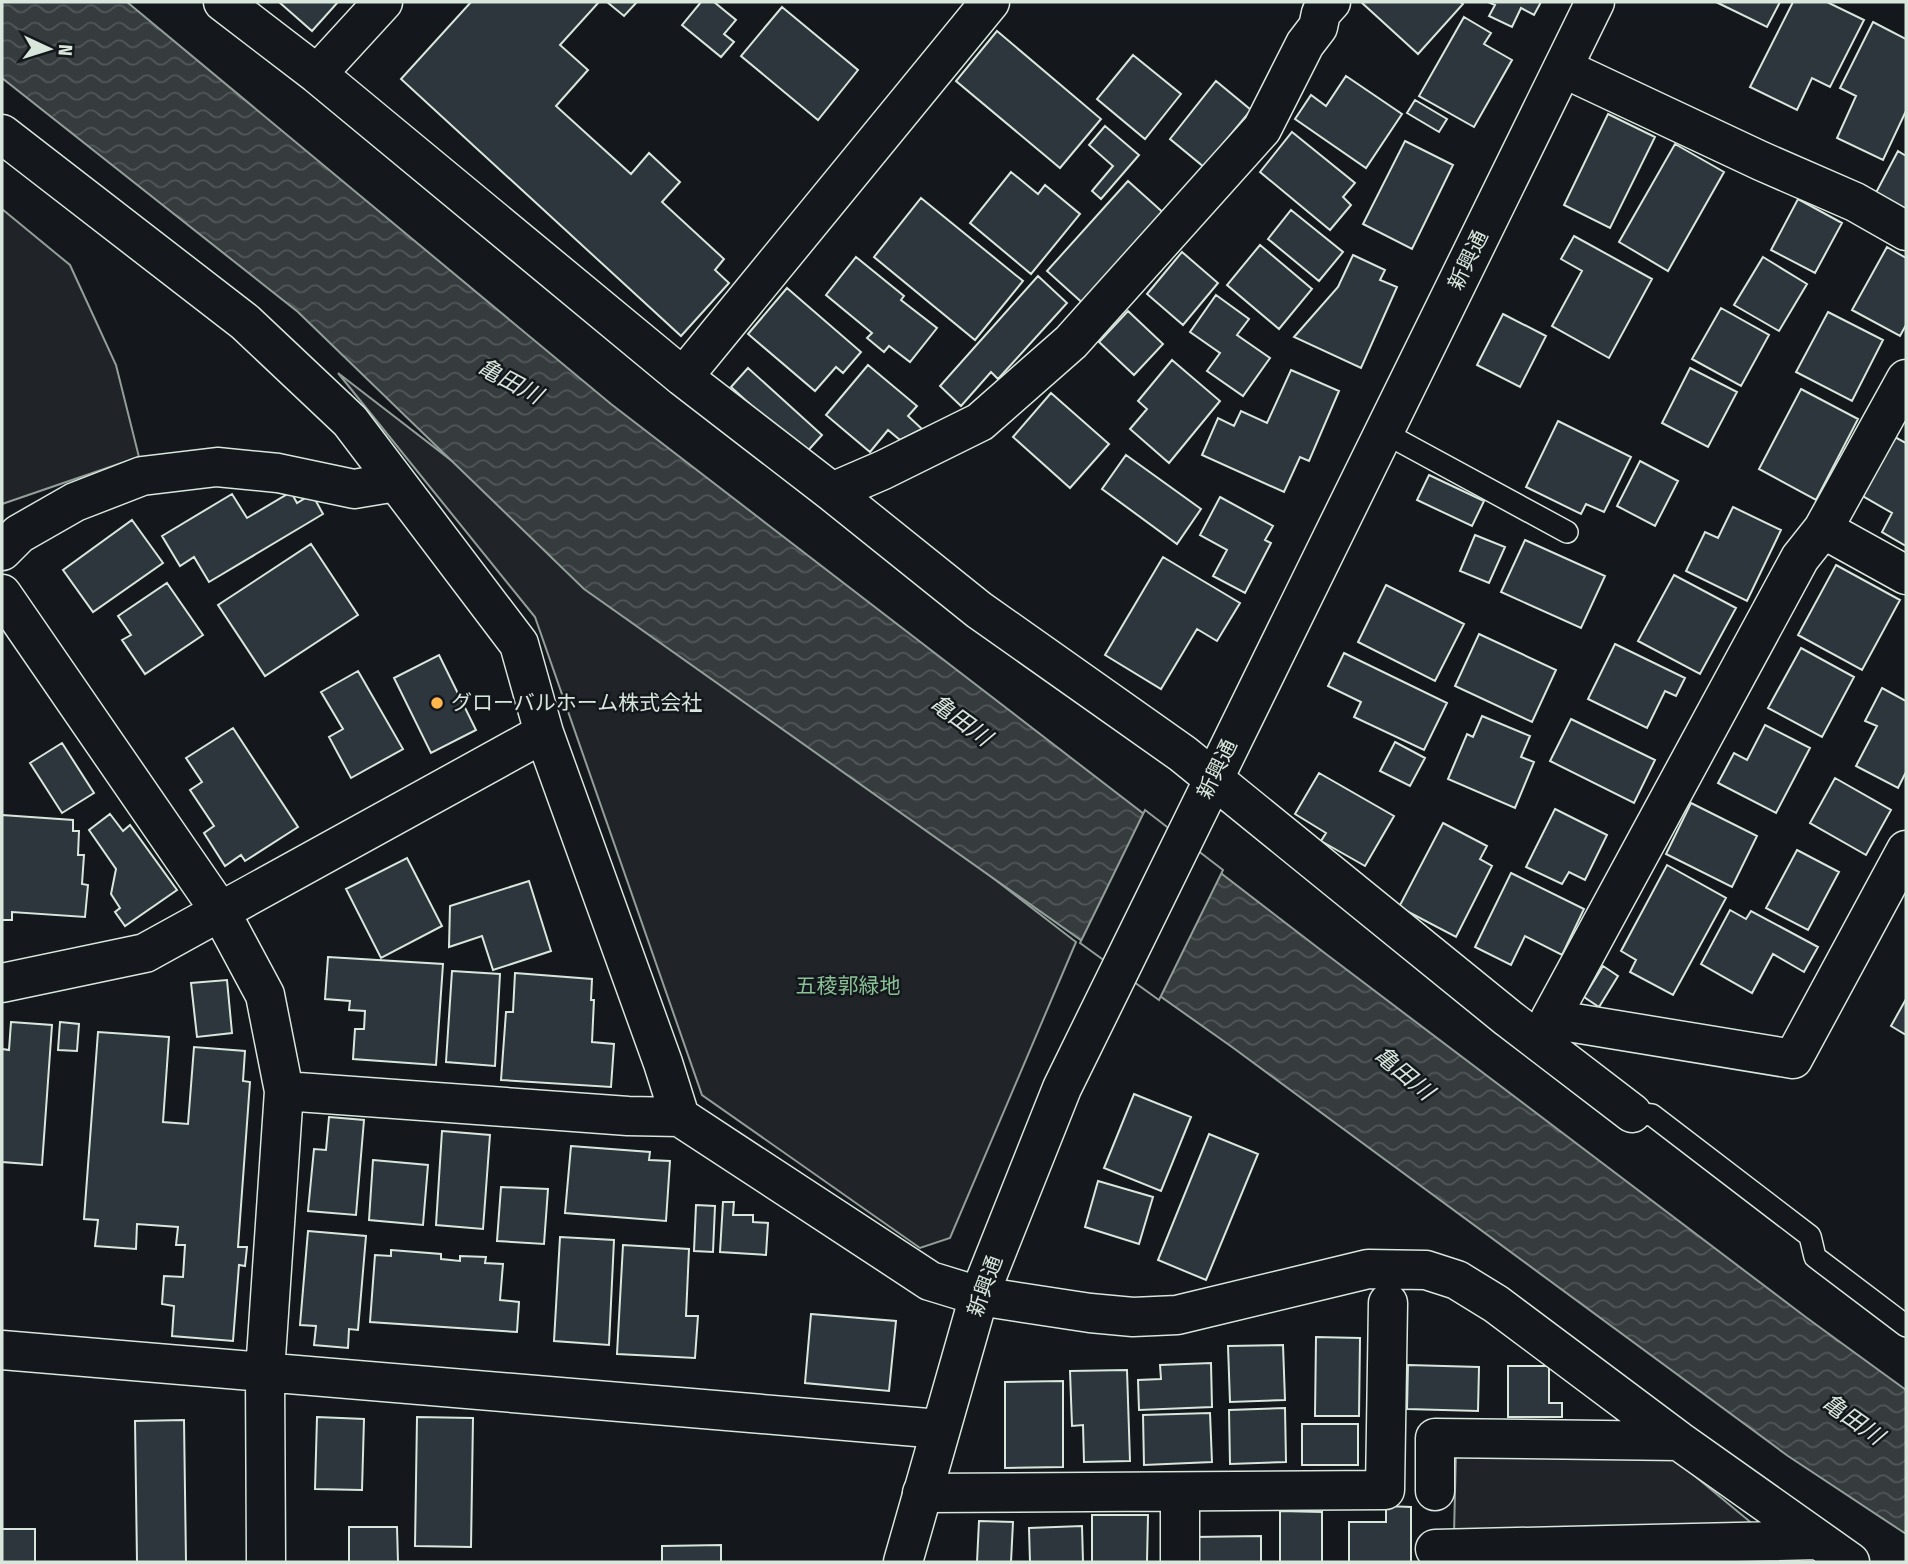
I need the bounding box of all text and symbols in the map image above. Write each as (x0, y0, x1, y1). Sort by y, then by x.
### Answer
north arrow (14, 14, 84, 84)
text: N (54, 44, 77, 57)
street label: 新興通 (1443, 226, 1493, 294)
water label: 亀田川 (473, 352, 550, 411)
water label: 亀田川 (925, 688, 1000, 753)
place label: グローバルホーム株式会社 (451, 690, 702, 716)
marker: グローバルホーム株式会社 (429, 695, 445, 711)
street label: 新興通 (1192, 735, 1242, 803)
park label: 五稜郭緑地 (796, 973, 901, 999)
water label: 亀田川 (1369, 1040, 1442, 1108)
street label: 新興通 (962, 1252, 1008, 1320)
water label: 亀田川 (1817, 1388, 1892, 1452)

